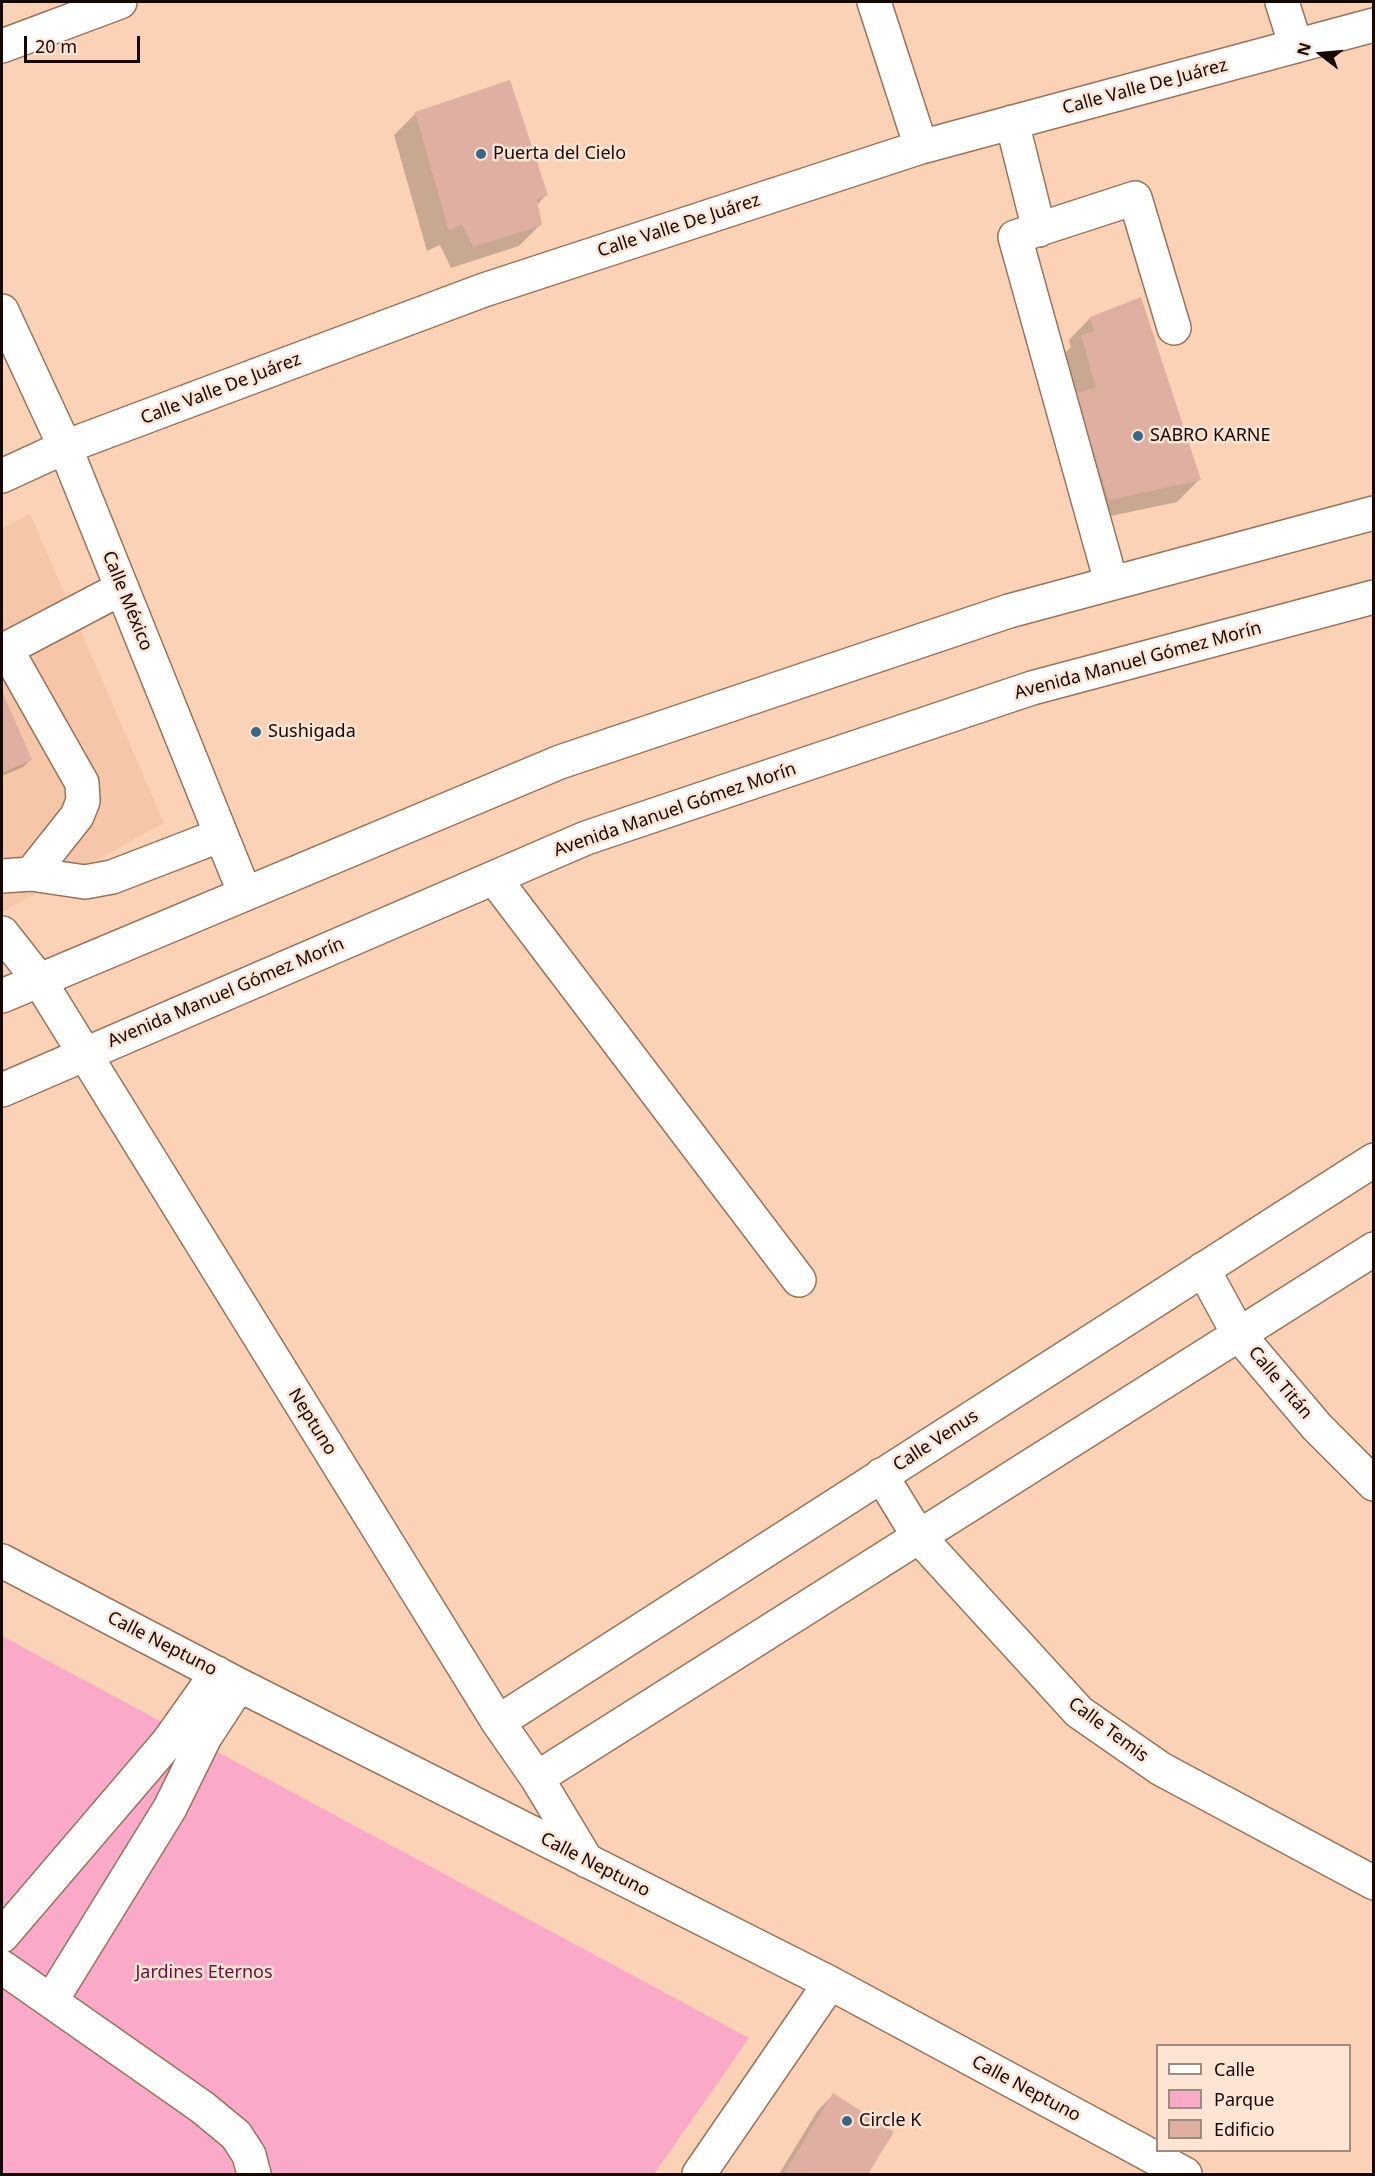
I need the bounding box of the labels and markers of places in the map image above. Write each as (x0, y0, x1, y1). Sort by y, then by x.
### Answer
place label: Puerta del Cielo (493, 143, 626, 165)
marker: Puerta del Cielo (474, 147, 488, 161)
place label: SABRO KARNE (1150, 425, 1271, 447)
marker: SABRO KARNE (1131, 429, 1145, 443)
place label: Sushigada (268, 721, 356, 743)
marker: Sushigada (249, 725, 263, 739)
place label: Circle K (859, 2110, 921, 2132)
marker: Circle K (840, 2114, 854, 2128)

